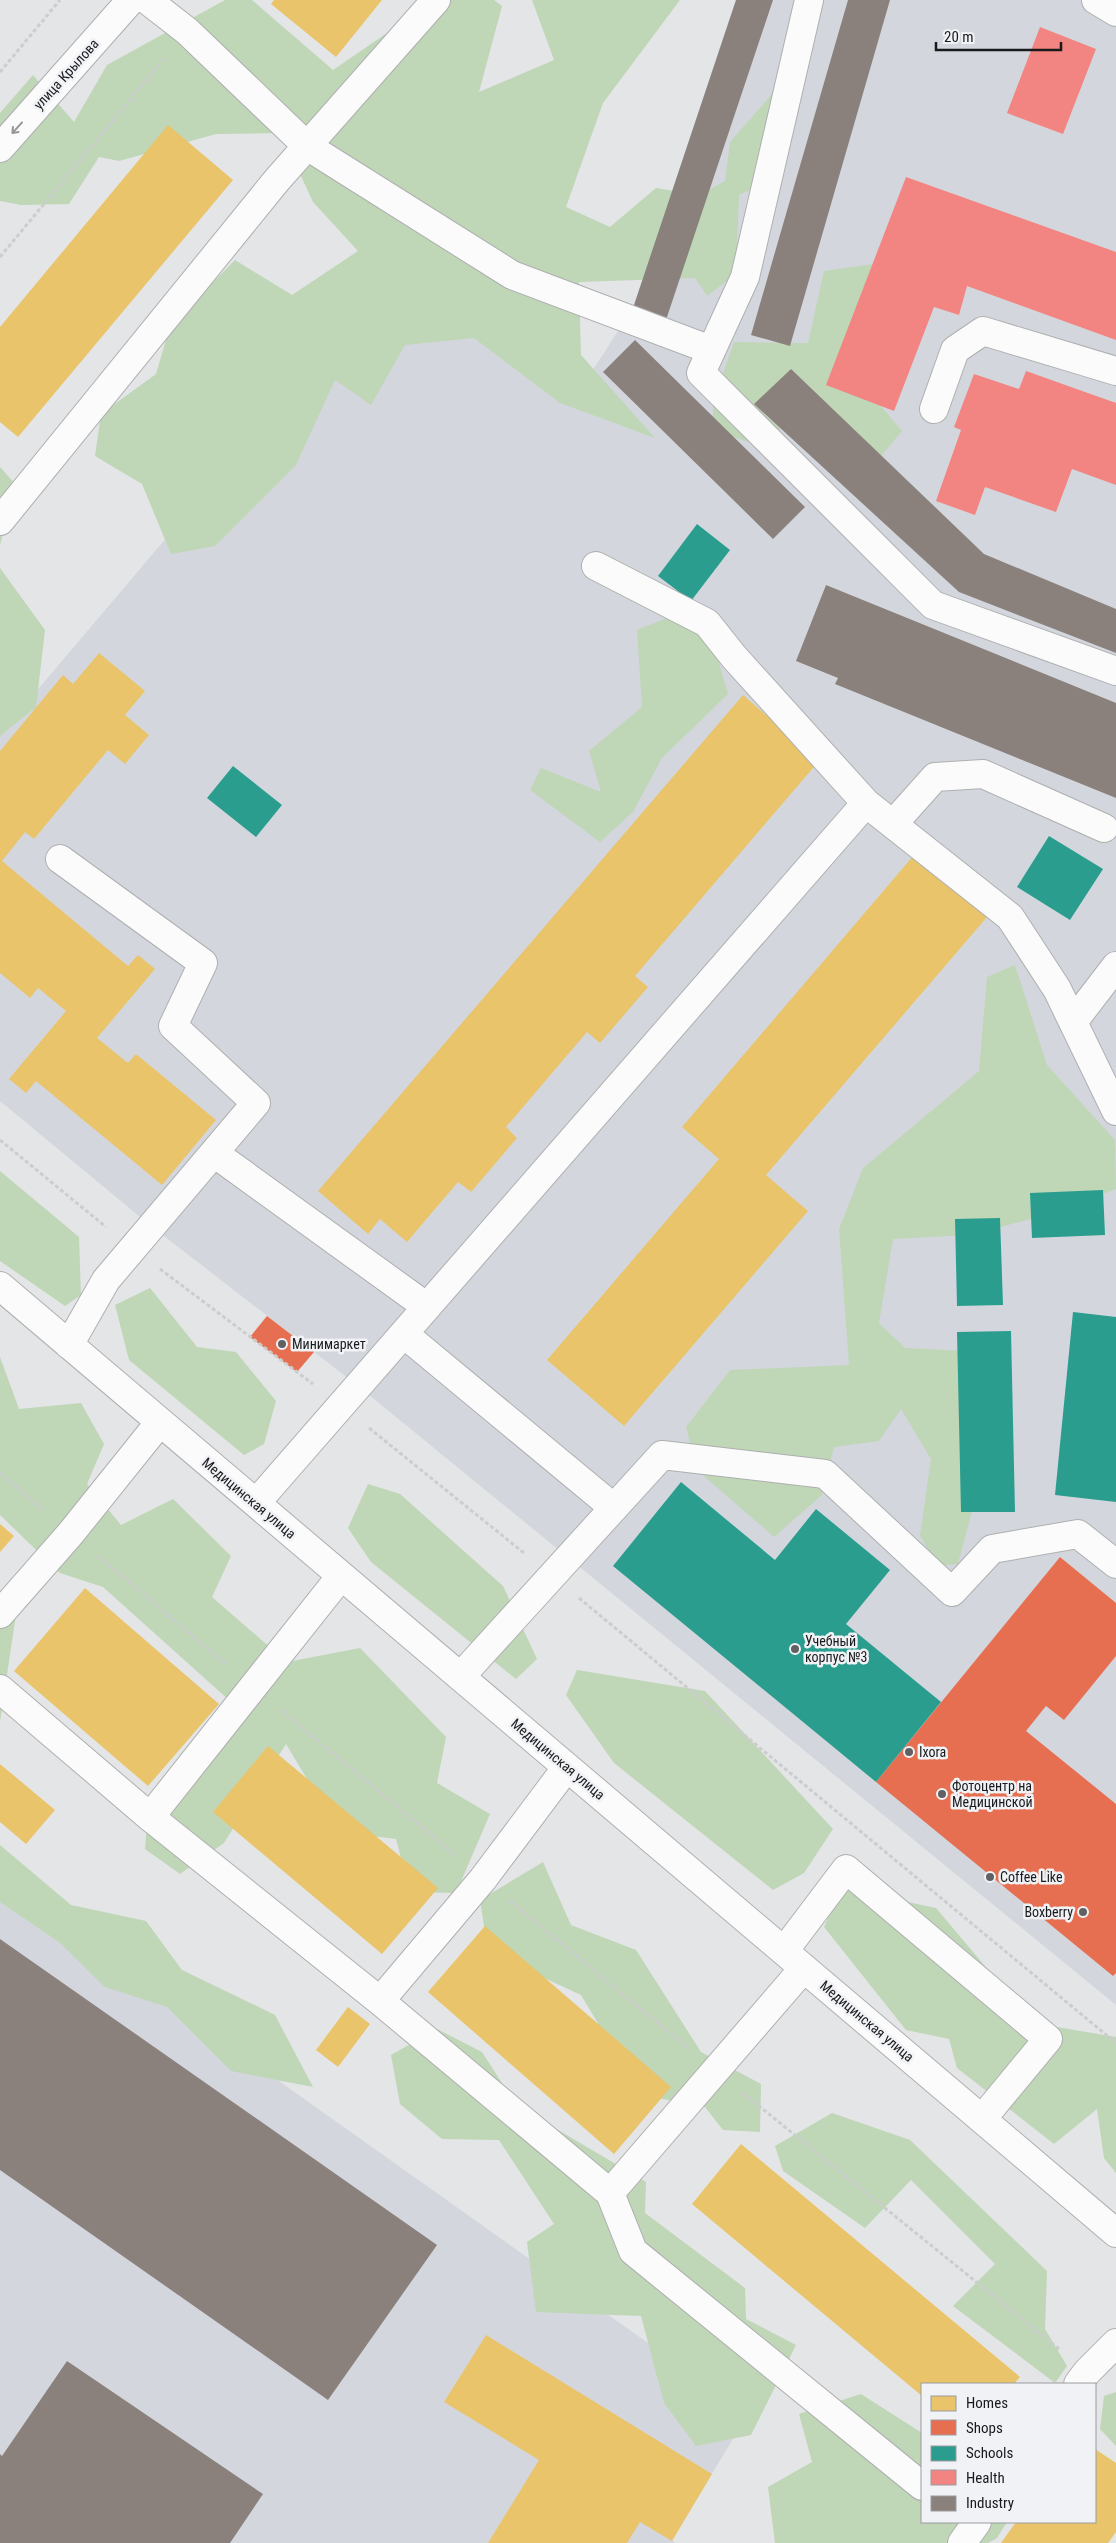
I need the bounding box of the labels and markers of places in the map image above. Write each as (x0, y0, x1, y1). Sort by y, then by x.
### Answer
place label: Минимаркет (292, 1336, 366, 1352)
marker: Минимаркет (276, 1338, 288, 1350)
place label: Учебный корпус №3 (805, 1633, 867, 1665)
marker: Учебный корпус №3 (789, 1643, 801, 1655)
place label: Ixora (919, 1744, 946, 1760)
marker: Ixora (903, 1746, 915, 1758)
place label: Фотоцентр на Медицинской (952, 1778, 1033, 1810)
marker: Фотоцентр на Медицинской (936, 1788, 948, 1800)
place label: Coffee Like (1000, 1869, 1063, 1885)
marker: Coffee Like (984, 1871, 996, 1883)
place label: Boxberry (1024, 1904, 1073, 1920)
marker: Boxberry (1077, 1906, 1089, 1918)

